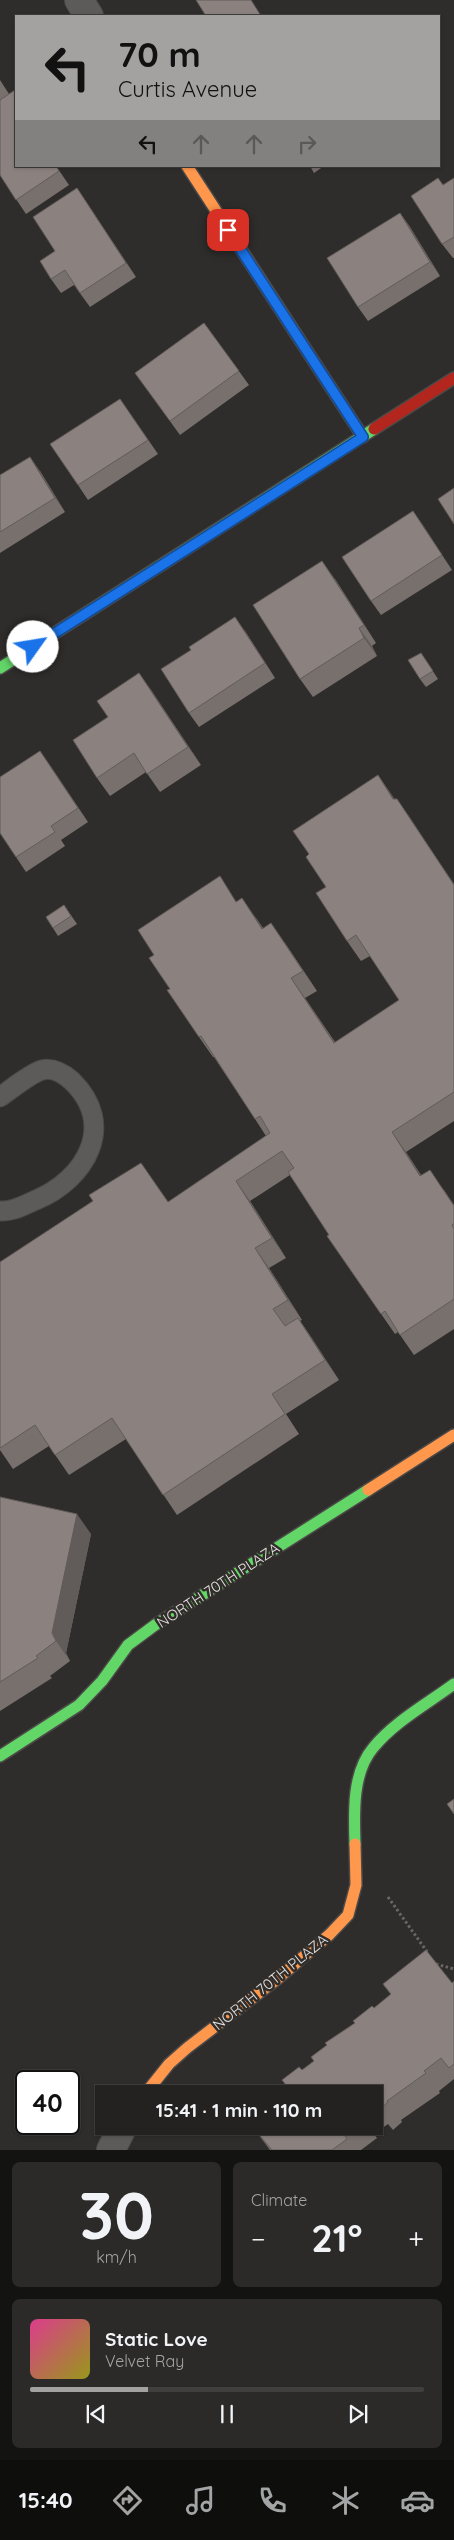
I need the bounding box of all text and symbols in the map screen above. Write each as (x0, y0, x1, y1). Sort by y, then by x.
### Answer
text: 70 m (118, 32, 201, 76)
icon: left (35, 35, 100, 100)
text: Curtis Avenue (118, 75, 257, 103)
icon: left (134, 130, 162, 158)
icon: ahead (187, 130, 215, 158)
icon: ahead (240, 130, 268, 158)
icon: right (293, 130, 321, 158)
pin (207, 209, 249, 251)
icon: arrive (214, 216, 242, 244)
position arrow (6, 620, 58, 672)
street label: NORTH 70TH PLAZA (153, 1538, 283, 1632)
street label: NORTH 70TH PLAZA (209, 1930, 332, 2034)
speed limit sign: 40 (15, 2070, 80, 2135)
text: 15:41 · 1 min · 110 m (156, 2098, 322, 2122)
text: 30 (79, 2174, 154, 2255)
text: Climate (251, 2190, 307, 2210)
text: 21° (311, 2214, 363, 2262)
text: − (251, 2221, 266, 2256)
text: + (408, 2221, 424, 2256)
text: km/h (96, 2247, 137, 2267)
text: Static Love (105, 2327, 208, 2351)
text: Velvet Ray (105, 2351, 184, 2371)
icon: previous (82, 2400, 110, 2428)
icon: pause (213, 2400, 241, 2428)
icon: next (344, 2400, 372, 2428)
icon: directions (110, 2483, 145, 2518)
icon: music (183, 2483, 218, 2518)
icon: phone (255, 2483, 290, 2518)
icon: climate (328, 2483, 363, 2518)
icon: car (400, 2483, 435, 2518)
text: 15:40 (19, 2486, 72, 2514)

